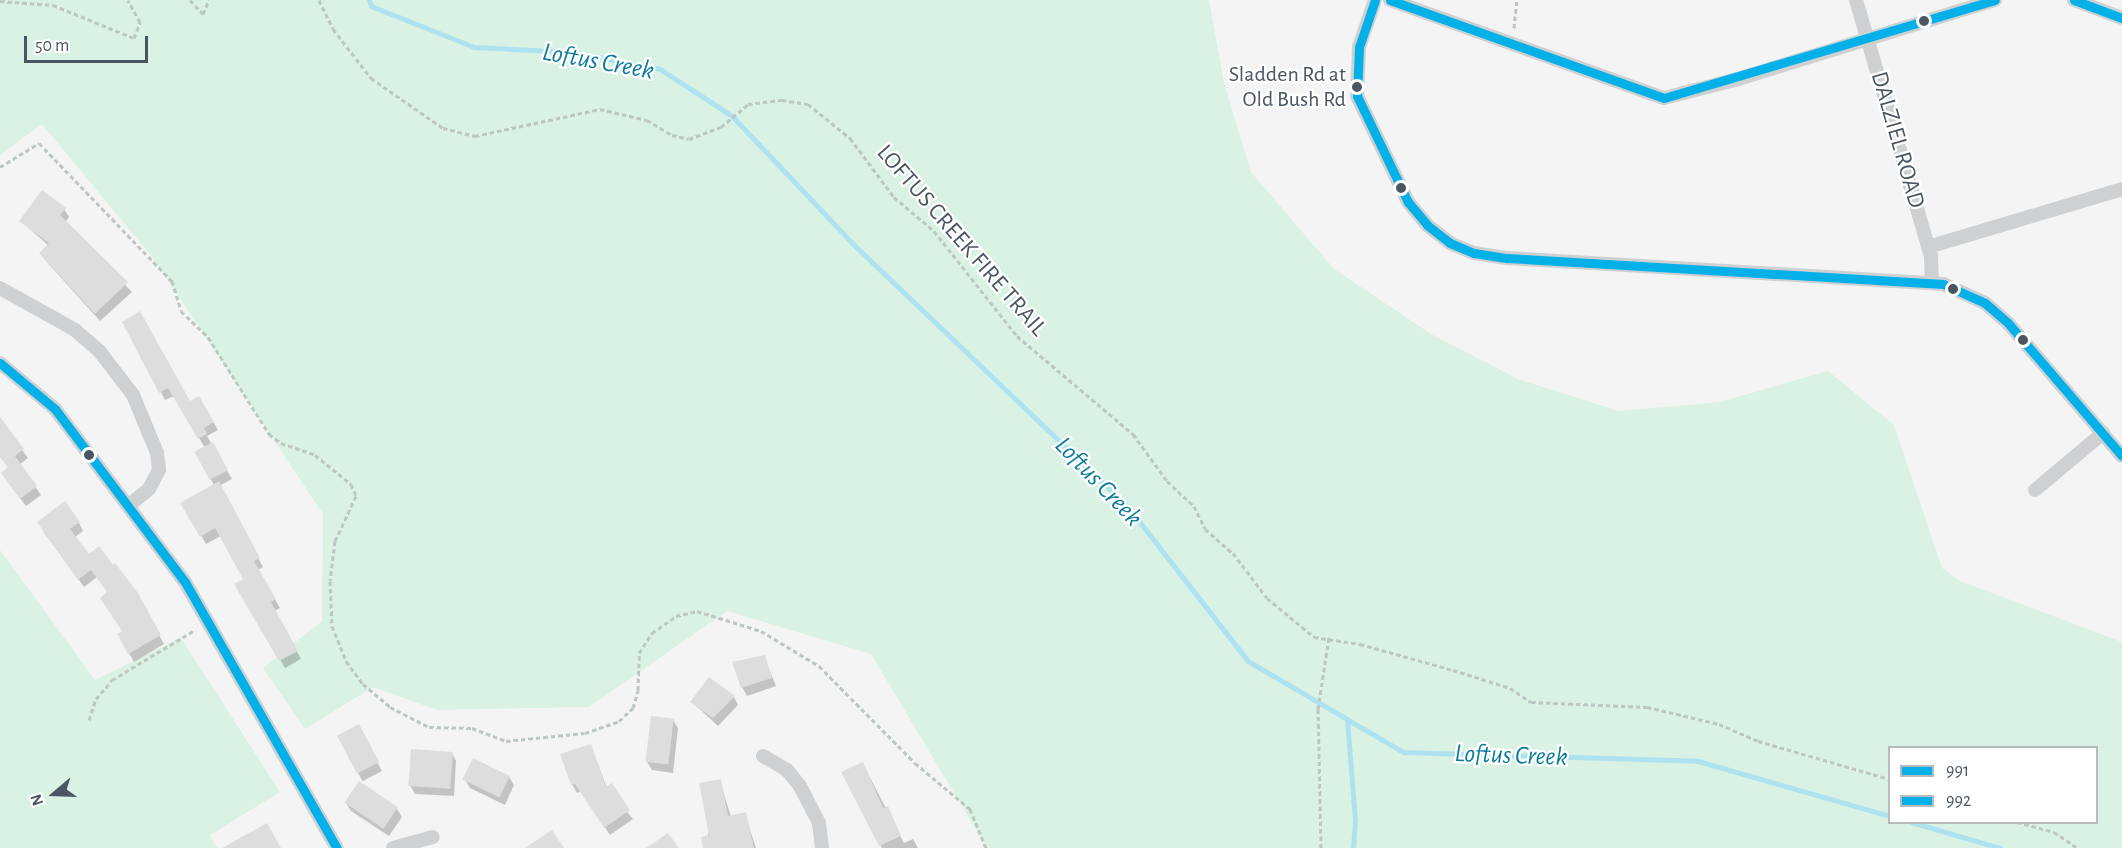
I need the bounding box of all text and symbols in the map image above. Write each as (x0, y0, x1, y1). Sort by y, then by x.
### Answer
unlabelled marker (1918, 15, 1930, 27)
scale bar (27, 24, 152, 62)
text: 50 m (35, 37, 69, 55)
water label: Loftus Creek (540, 37, 656, 87)
place label: Sladden Rd at Old Bush Rd (1229, 61, 1346, 112)
street label: DALZIEL ROAD (1864, 68, 1930, 212)
marker: Sladden Rd at Old Bush Rd (1351, 81, 1363, 93)
street label: LOFTUS CREEK FIRE TRAIL (870, 139, 1052, 343)
unlabelled marker (1395, 182, 1407, 194)
unlabelled marker (1947, 283, 1959, 295)
unlabelled marker (2017, 334, 2029, 346)
water label: Loftus Creek (1048, 431, 1148, 533)
unlabelled marker (83, 449, 95, 461)
water label: Loftus Creek (1454, 738, 1568, 774)
legend (1888, 746, 2098, 824)
text: 991 (1946, 762, 1969, 780)
north arrow (24, 764, 84, 824)
text: N (28, 792, 46, 808)
text: 992 (1946, 792, 1971, 810)

